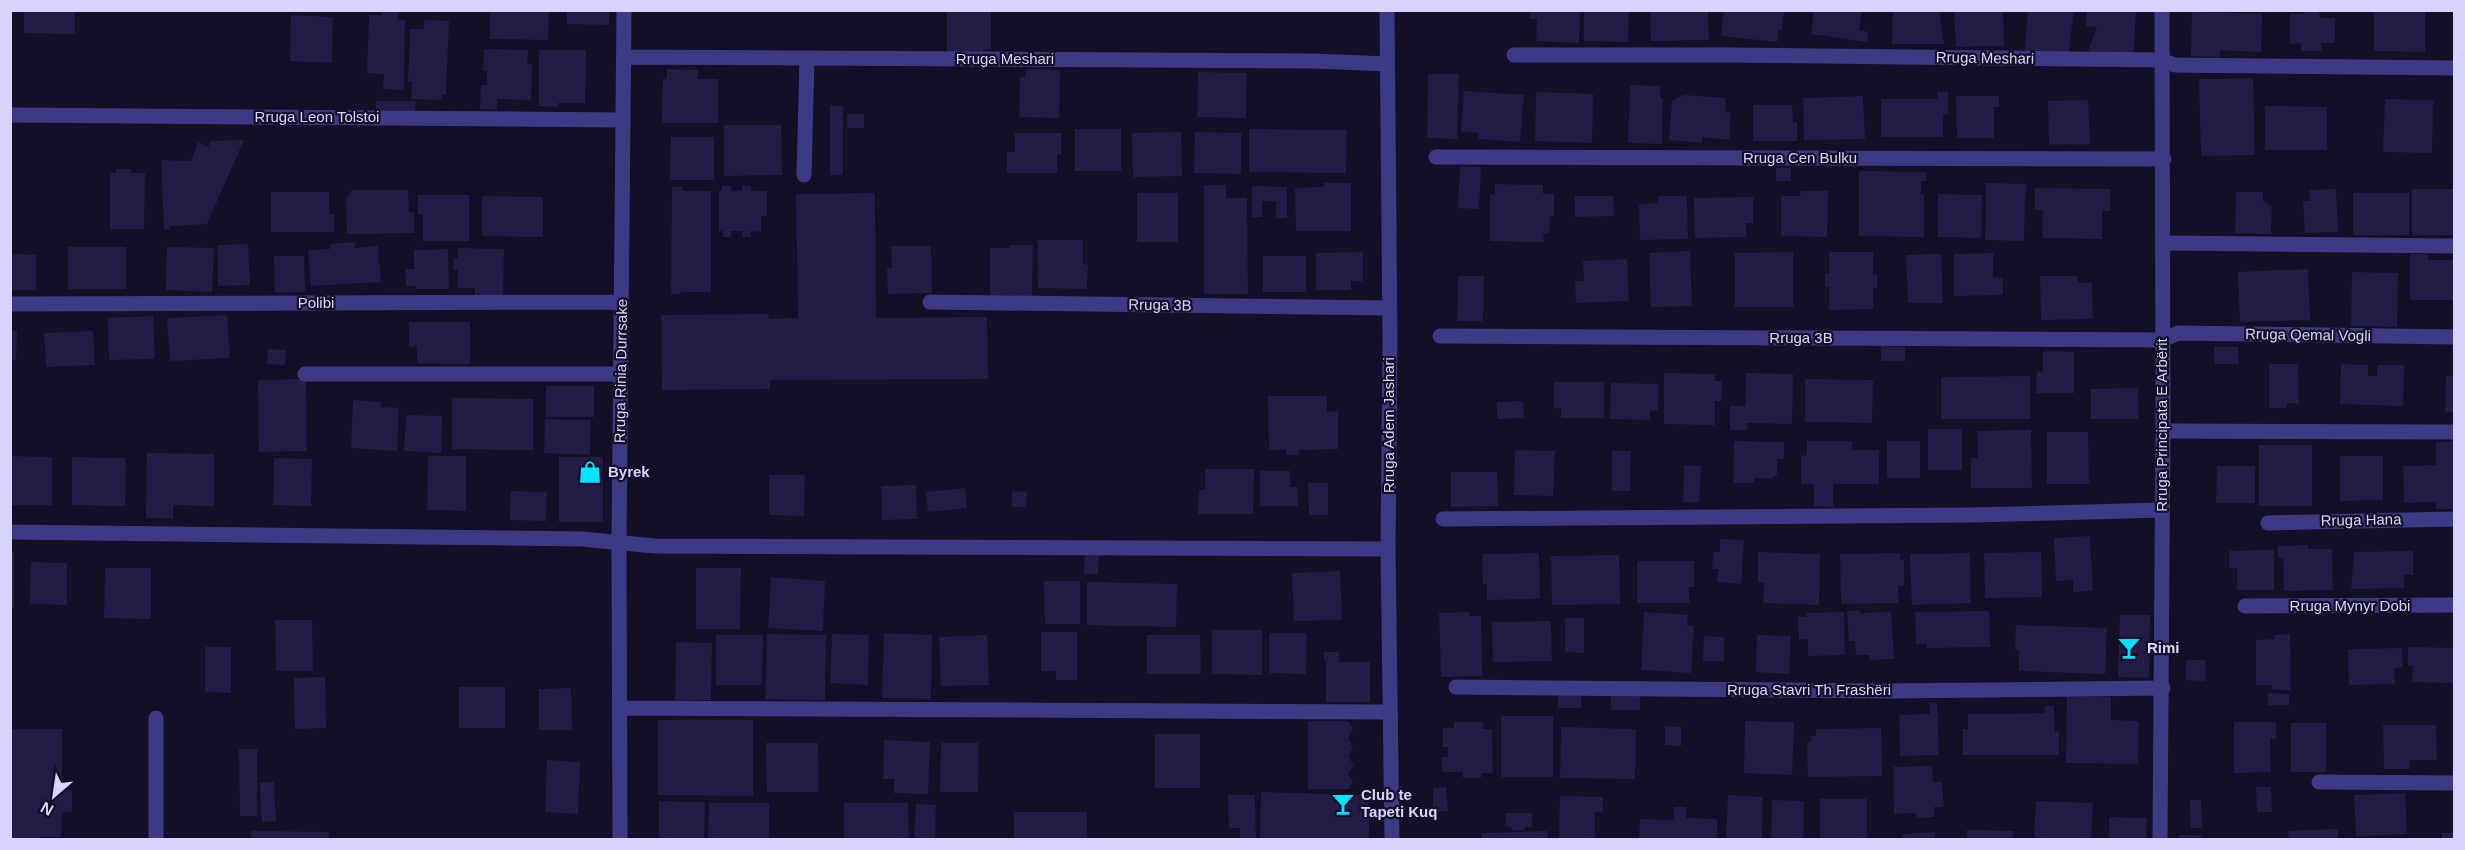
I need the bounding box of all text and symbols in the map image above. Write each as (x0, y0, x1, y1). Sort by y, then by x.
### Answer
street label: Rruga Meshari (1936, 48, 2034, 67)
street label: Rruga Meshari (956, 50, 1054, 67)
street label: Rruga Leon Tolstoi (255, 108, 379, 125)
street label: Rruga Cen Bulku (1743, 149, 1857, 166)
street label: Polibi (298, 294, 334, 311)
street label: Rruga 3B (1128, 295, 1192, 314)
street label: Rruga Rinia Durrsake (611, 299, 630, 443)
street label: Rruga Qemal Vogli (2245, 325, 2371, 344)
street label: Rruga 3B (1769, 329, 1833, 346)
street label: Rruga Principata E Arbërit (2153, 337, 2170, 512)
street label: Rruga Adem Jashari (1380, 357, 1397, 493)
shop icon: Byrek (577, 459, 603, 485)
place label: Byrek (608, 463, 650, 480)
street label: Rruga Hana (2320, 510, 2402, 529)
street label: Rruga Mynyr Dobi (2290, 597, 2410, 614)
bar icon: Rimi (2116, 635, 2142, 661)
place label: Rimi (2147, 639, 2180, 656)
street label: Rruga Stavri Th Frashëri (1727, 681, 1891, 698)
north arrow (24, 766, 84, 826)
place label: Club te Tapeti Kuq (1361, 786, 1437, 820)
bar icon: Club te Tapeti Kuq (1330, 791, 1356, 817)
text: N (38, 798, 56, 819)

